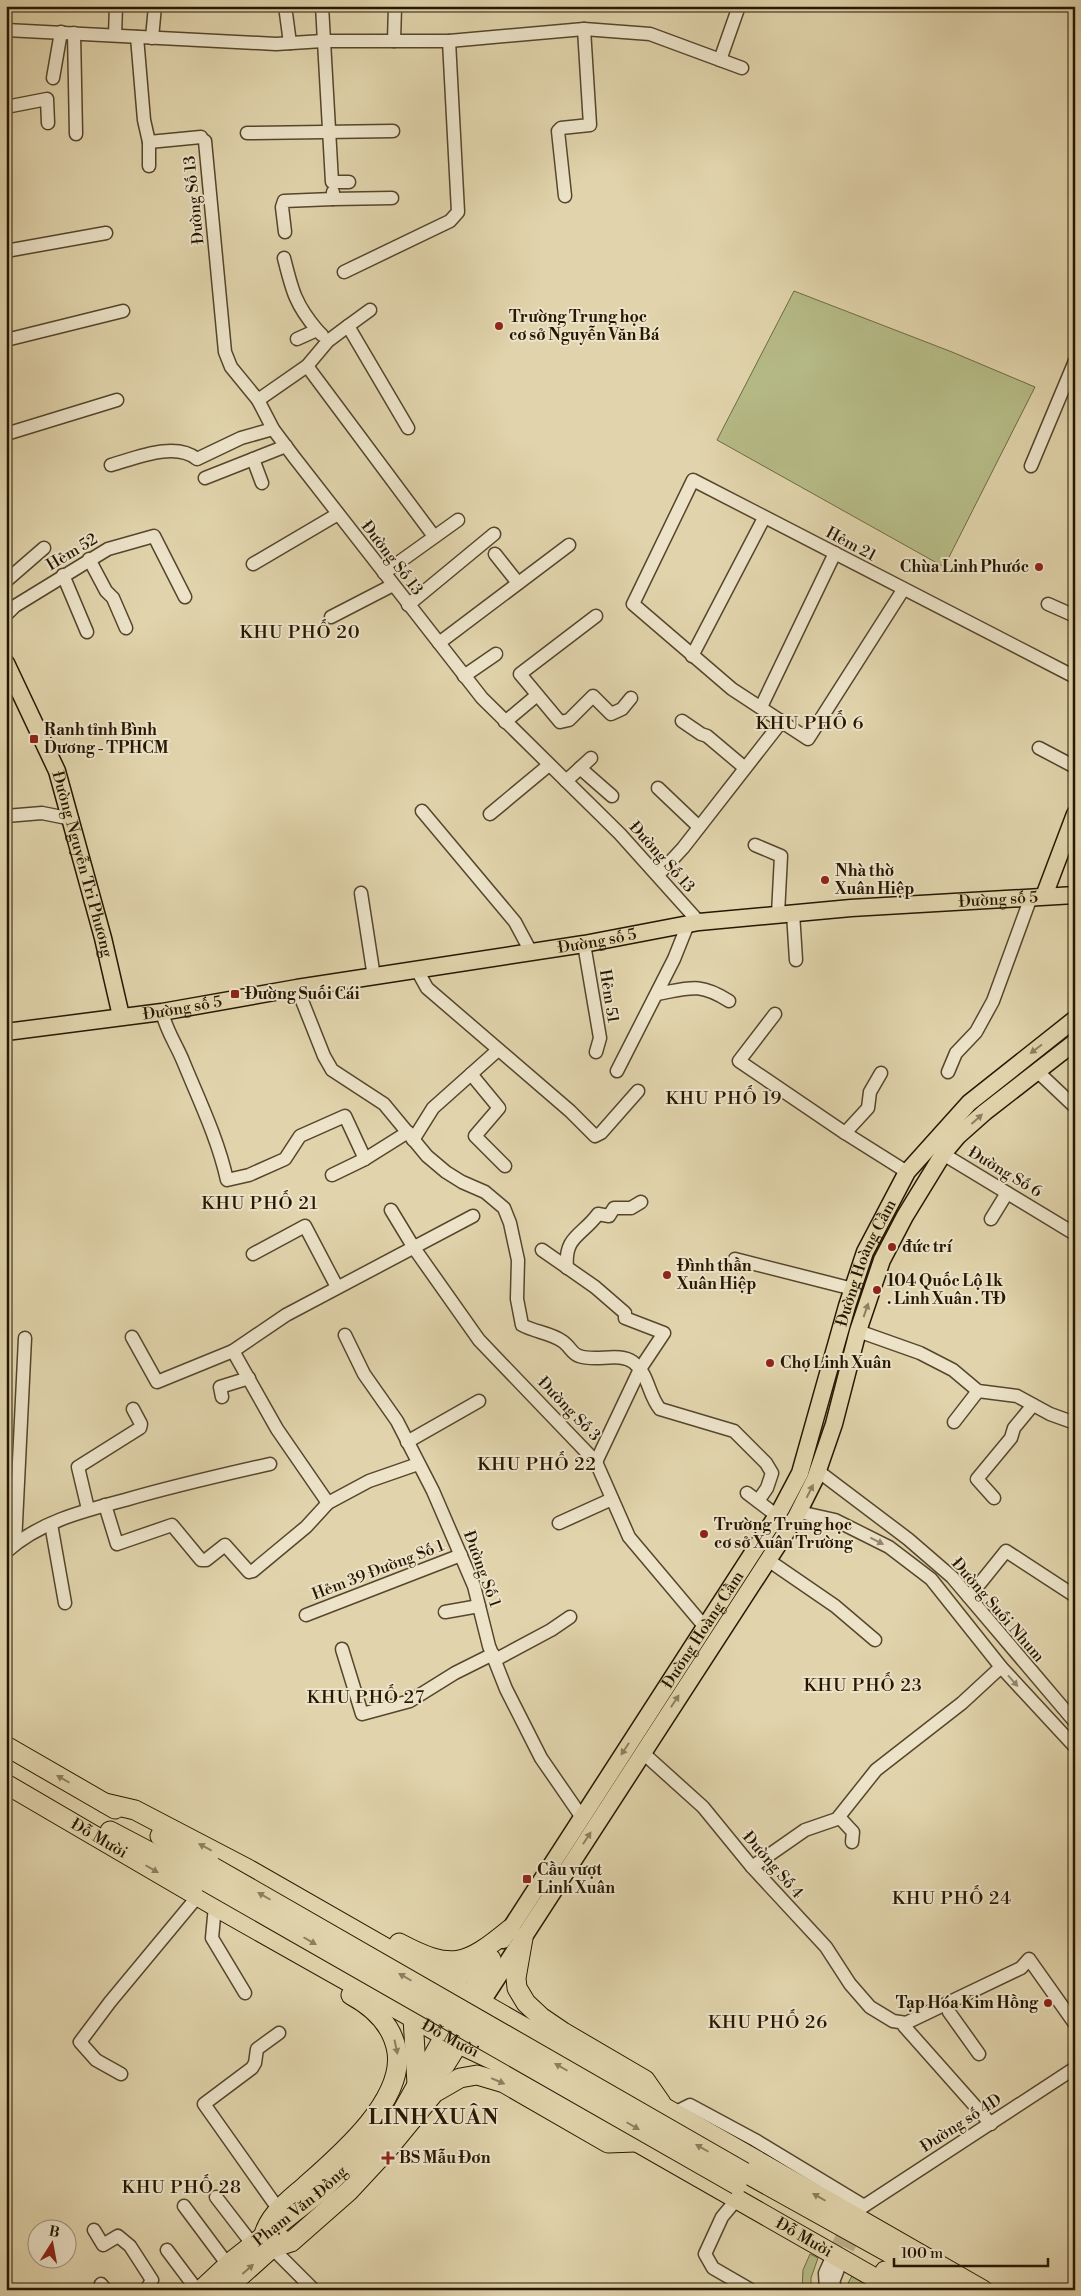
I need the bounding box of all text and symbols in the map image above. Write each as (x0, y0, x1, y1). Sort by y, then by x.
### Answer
street label: Đường Số 13 (179, 155, 209, 245)
place label: Trường Trung học cơ sở Nguyễn Văn Bá (509, 307, 660, 345)
marker: Trường Trung học cơ sở Nguyễn Văn Bá (493, 320, 505, 332)
street label: Đường Số 13 (357, 517, 427, 599)
street label: Hẻm 21 (822, 522, 880, 566)
street label: Hẻm 52 (43, 529, 101, 575)
place label: Chùa Linh Phước (900, 557, 1029, 577)
marker: Chùa Linh Phước (1033, 561, 1045, 573)
district label: KHU PHỐ 20 (239, 619, 361, 644)
district label: KHU PHỐ 6 (756, 710, 864, 735)
place label: Ranh tỉnh Bình Dương - TPHCM (44, 720, 169, 758)
marker: Ranh tỉnh Bình Dương - TPHCM (28, 733, 40, 745)
street label: Đường Nguyễn Tri Phương (47, 769, 117, 960)
street label: Đường Số 13 (625, 817, 699, 897)
place label: Nhà thờ Xuân Hiệp (834, 861, 914, 899)
marker: Nhà thờ Xuân Hiệp (819, 874, 831, 886)
street label: Đường số 5 (958, 887, 1039, 912)
street label: Đường số 5 (556, 924, 638, 958)
street label: Hẻm 51 (595, 968, 623, 1024)
place label: Đường Suối Cái (244, 984, 360, 1004)
marker: Đường Suối Cái (229, 988, 241, 1000)
street label: Đường số 5 (142, 992, 224, 1024)
one-way arrow (1030, 1043, 1043, 1054)
district label: KHU PHỐ 19 (665, 1085, 783, 1110)
one-way arrow (971, 1113, 983, 1125)
street label: Đường Số 6 (964, 1142, 1046, 1202)
district label: KHU PHỐ 21 (201, 1190, 319, 1215)
street label: Đường Hoàng Cầm (832, 1196, 901, 1329)
place label: đức trí (902, 1237, 953, 1257)
marker: đức trí (886, 1241, 898, 1253)
place label: Đình thần Xuân Hiệp (676, 1256, 756, 1294)
marker: Đình thần Xuân Hiệp (661, 1269, 673, 1281)
place label: 104 Quốc Lộ 1k . Linh Xuân . TĐ (887, 1271, 1006, 1309)
marker: 104 Quốc Lộ 1k . Linh Xuân . TĐ (871, 1284, 883, 1296)
one-way arrow (863, 1302, 870, 1317)
place label: Chợ Linh Xuân (780, 1353, 892, 1373)
marker: Chợ Linh Xuân (764, 1357, 776, 1369)
street label: Đường Số 3 (533, 1373, 605, 1446)
district label: KHU PHỐ 22 (477, 1451, 597, 1476)
one-way arrow (806, 1483, 814, 1498)
place label: Trường Trung học cơ sở Xuân Trường (714, 1515, 854, 1553)
street label: Đường Số 1 (459, 1528, 505, 1610)
marker: Trường Trung học cơ sở Xuân Trường (698, 1528, 710, 1540)
street label: Hẻm 39 Đường Số 1 (309, 1536, 447, 1604)
one-way arrow (870, 1537, 884, 1545)
street label: Đường Suối Nhum (947, 1554, 1049, 1666)
street label: Đường Hoàng Cầm (658, 1567, 748, 1692)
district label: KHU PHỐ 23 (803, 1672, 923, 1697)
one-way arrow (1008, 1674, 1019, 1687)
district label: KHU PHỐ 27 (307, 1684, 425, 1709)
one-way arrow (671, 1695, 680, 1708)
one-way arrow (620, 1742, 629, 1756)
one-way arrow (56, 1774, 69, 1783)
street label: Đỗ Mười (67, 1814, 131, 1863)
street label: Đường Số 4 (738, 1827, 808, 1903)
one-way arrow (582, 1831, 592, 1844)
one-way arrow (198, 1843, 212, 1851)
place label: Cầu vượt Linh Xuân (537, 1860, 615, 1898)
one-way arrow (145, 1865, 158, 1874)
marker: Cầu vượt Linh Xuân (521, 1873, 533, 1885)
district label: KHU PHỐ 24 (892, 1885, 1012, 1910)
one-way arrow (257, 1892, 270, 1901)
one-way arrow (302, 1937, 317, 1945)
one-way arrow (398, 1973, 411, 1982)
place label: Tạp Hóa Kim Hồng (896, 1993, 1039, 2013)
marker: Tạp Hóa Kim Hồng (1042, 1997, 1054, 2009)
district label: KHU PHỐ 26 (708, 2009, 828, 2034)
street label: Đỗ Mười (418, 2015, 482, 2062)
one-way arrow (392, 2039, 400, 2055)
one-way arrow (553, 2063, 568, 2071)
one-way arrow (491, 2077, 505, 2085)
street label: Đường số 4D (917, 2089, 1005, 2157)
district label: LINH XUÂN (369, 2103, 499, 2131)
one-way arrow (627, 2121, 640, 2130)
one-way arrow (694, 2144, 709, 2152)
place label: BS Mẫu Đơn (399, 2148, 491, 2168)
marker: BS Mẫu Đơn (381, 2151, 395, 2165)
street label: Phạm Văn Đồng (249, 2161, 352, 2251)
district label: KHU PHỐ 28 (122, 2174, 242, 2199)
one-way arrow (813, 2193, 826, 2202)
street label: Đỗ Mười (772, 2213, 836, 2262)
north arrow (28, 2218, 78, 2268)
text: B (47, 2222, 61, 2242)
scale bar (894, 2236, 1047, 2268)
text: 100 m (901, 2244, 943, 2263)
one-way arrow (242, 2263, 255, 2274)

